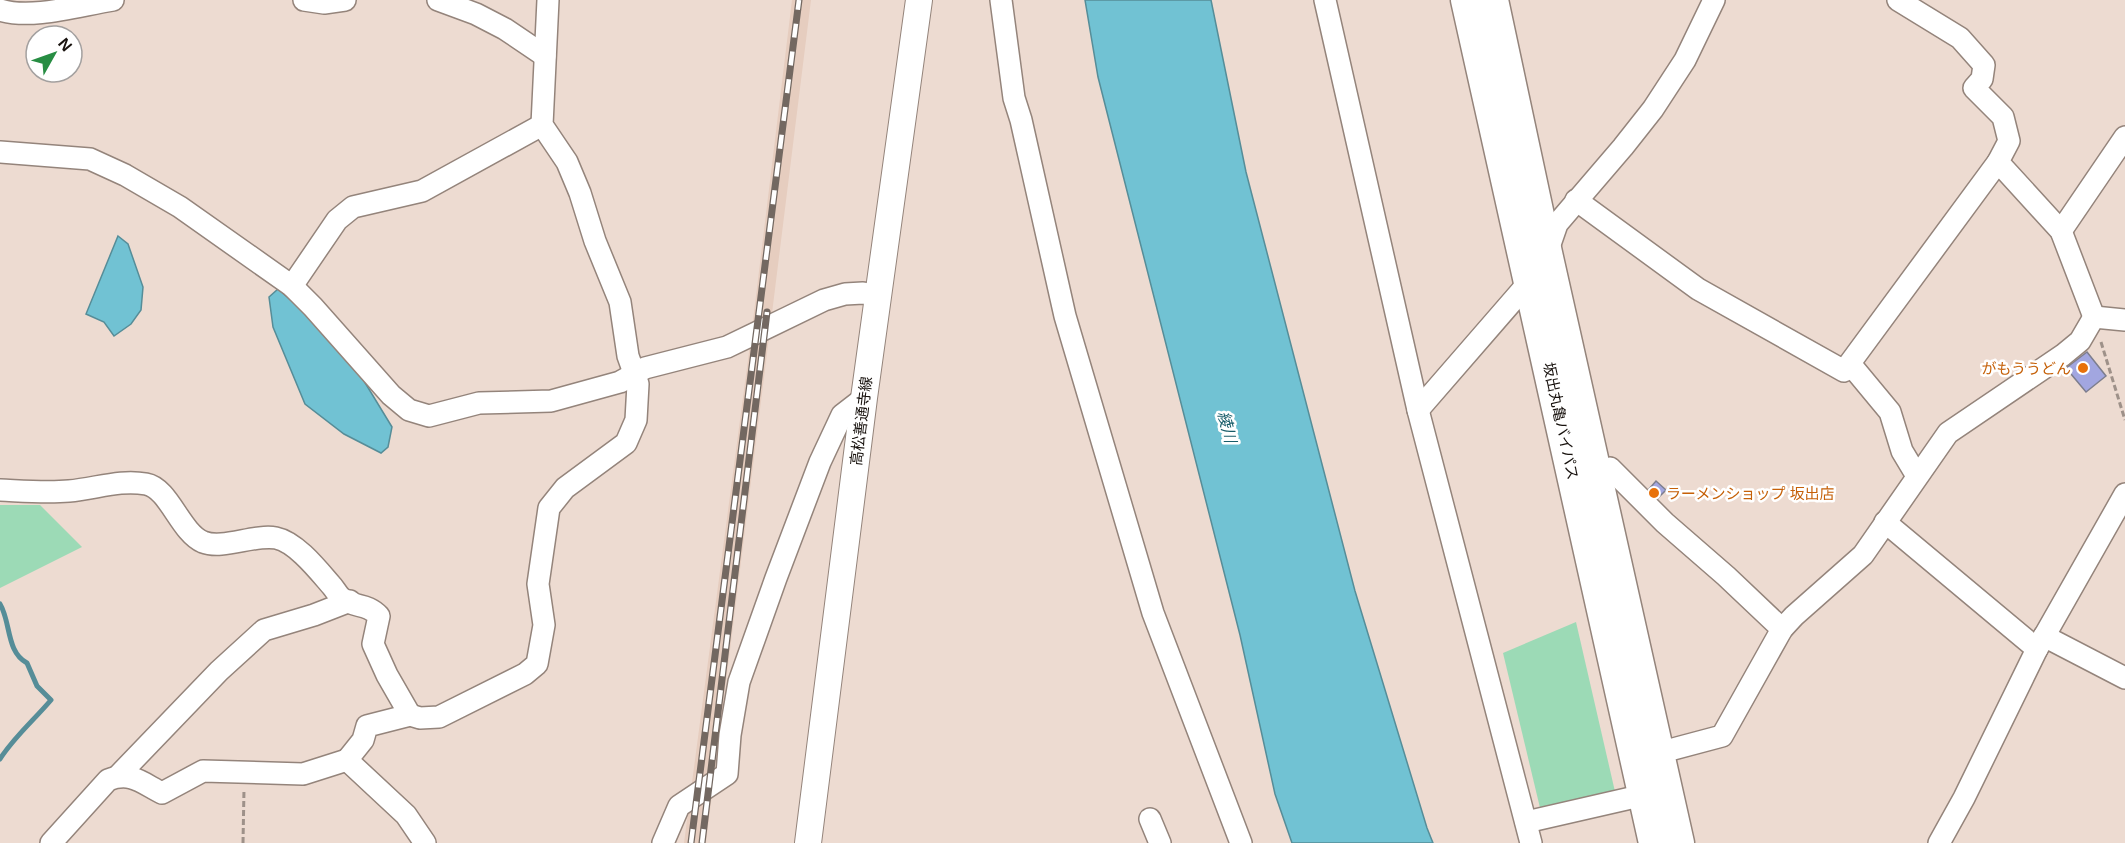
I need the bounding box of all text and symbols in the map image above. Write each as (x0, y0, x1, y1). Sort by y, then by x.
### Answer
north arrow (24, 24, 84, 84)
text: N (55, 35, 75, 55)
place label: がもううどん (1981, 360, 2071, 377)
street label: 坂出丸亀バイパス (1540, 361, 1582, 481)
marker: がもううどん (2076, 361, 2090, 375)
street label: 高松善通寺線 (847, 375, 875, 467)
water label: 綾川 (1215, 409, 1240, 447)
place label: ラーメンショップ 坂出店 (1666, 485, 1835, 502)
marker: ラーメンショップ 坂出店 (1647, 486, 1661, 500)

